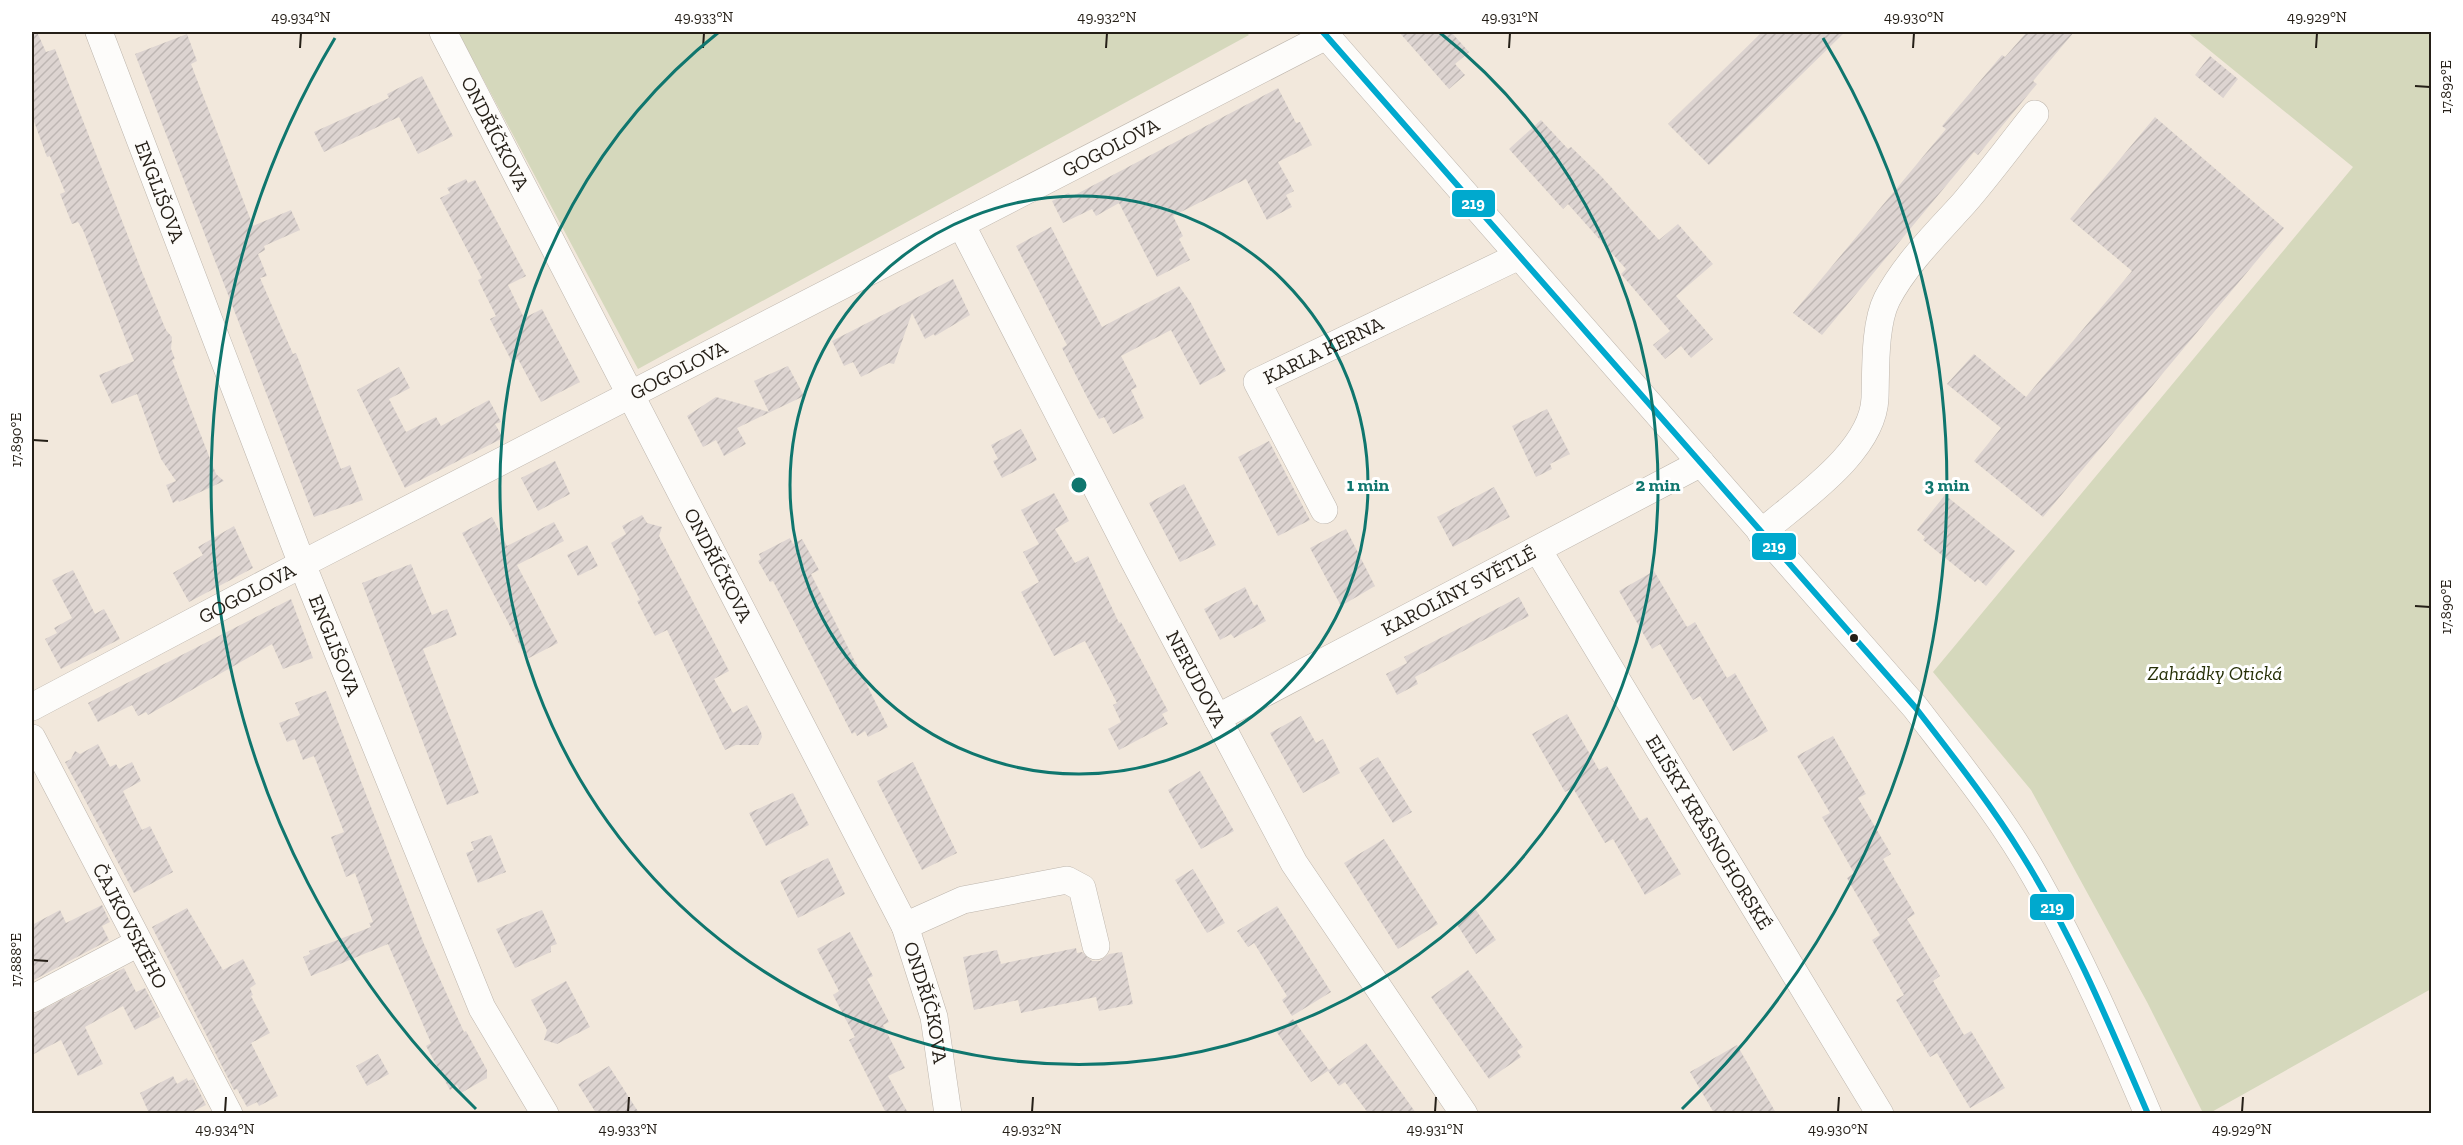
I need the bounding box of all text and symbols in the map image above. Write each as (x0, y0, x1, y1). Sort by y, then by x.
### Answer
text: 49.934°N (271, 8, 331, 26)
text: 49.933°N (675, 8, 733, 26)
text: 49.932°N (1077, 8, 1137, 26)
text: 49.931°N (1482, 8, 1539, 26)
text: 49.930°N (1884, 8, 1944, 26)
text: 49.929°N (2287, 8, 2347, 26)
text: 17.892°E (2437, 60, 2455, 114)
street label: ONDŘÍČKOVA (456, 72, 535, 195)
street label: GOGOLOVA (1058, 112, 1164, 182)
street label: ENGLIŠOVA (130, 138, 191, 247)
line badge: 219 (1451, 189, 1496, 218)
text: 219 (1461, 194, 1485, 213)
street label: KARLA KERNA (1259, 311, 1388, 389)
street label: GOGOLOVA (626, 334, 732, 405)
text: 17.890°E (7, 413, 25, 467)
text: 1 min (1347, 474, 1390, 496)
text: 2 min (1636, 474, 1681, 496)
text: 3 min (1925, 474, 1970, 496)
centre of rings (1069, 475, 1089, 495)
street label: ONDŘÍČKOVA (679, 504, 758, 627)
line badge: 219 (1751, 532, 1797, 561)
text: 219 (1762, 537, 1786, 556)
street label: KAROLÍNY SVĚTLÉ (1377, 540, 1540, 641)
street label: GOGOLOVA (194, 557, 300, 629)
text: 17.890°E (2437, 580, 2455, 634)
street label: ENGLIŠOVA (304, 591, 366, 700)
street label: NERUDOVA (1161, 626, 1232, 732)
unlabelled marker (1848, 632, 1860, 644)
park label: Zahrádky Otická (2148, 661, 2282, 685)
street label: ELIŠKY KRÁSNOHORSKÉ (1641, 730, 1777, 934)
street label: ČAJKOVSKÉHO (88, 859, 173, 993)
line badge: 219 (2029, 893, 2075, 921)
text: 219 (2040, 898, 2064, 917)
text: 17.888°E (7, 933, 25, 987)
street label: ONDŘÍČKOVA (899, 939, 953, 1066)
text: 49.934°N (195, 1120, 255, 1138)
text: 49.933°N (599, 1120, 657, 1138)
text: 49.932°N (1002, 1120, 1062, 1138)
text: 49.931°N (1407, 1120, 1464, 1138)
text: 49.930°N (1808, 1120, 1868, 1138)
text: 49.929°N (2212, 1120, 2272, 1138)

